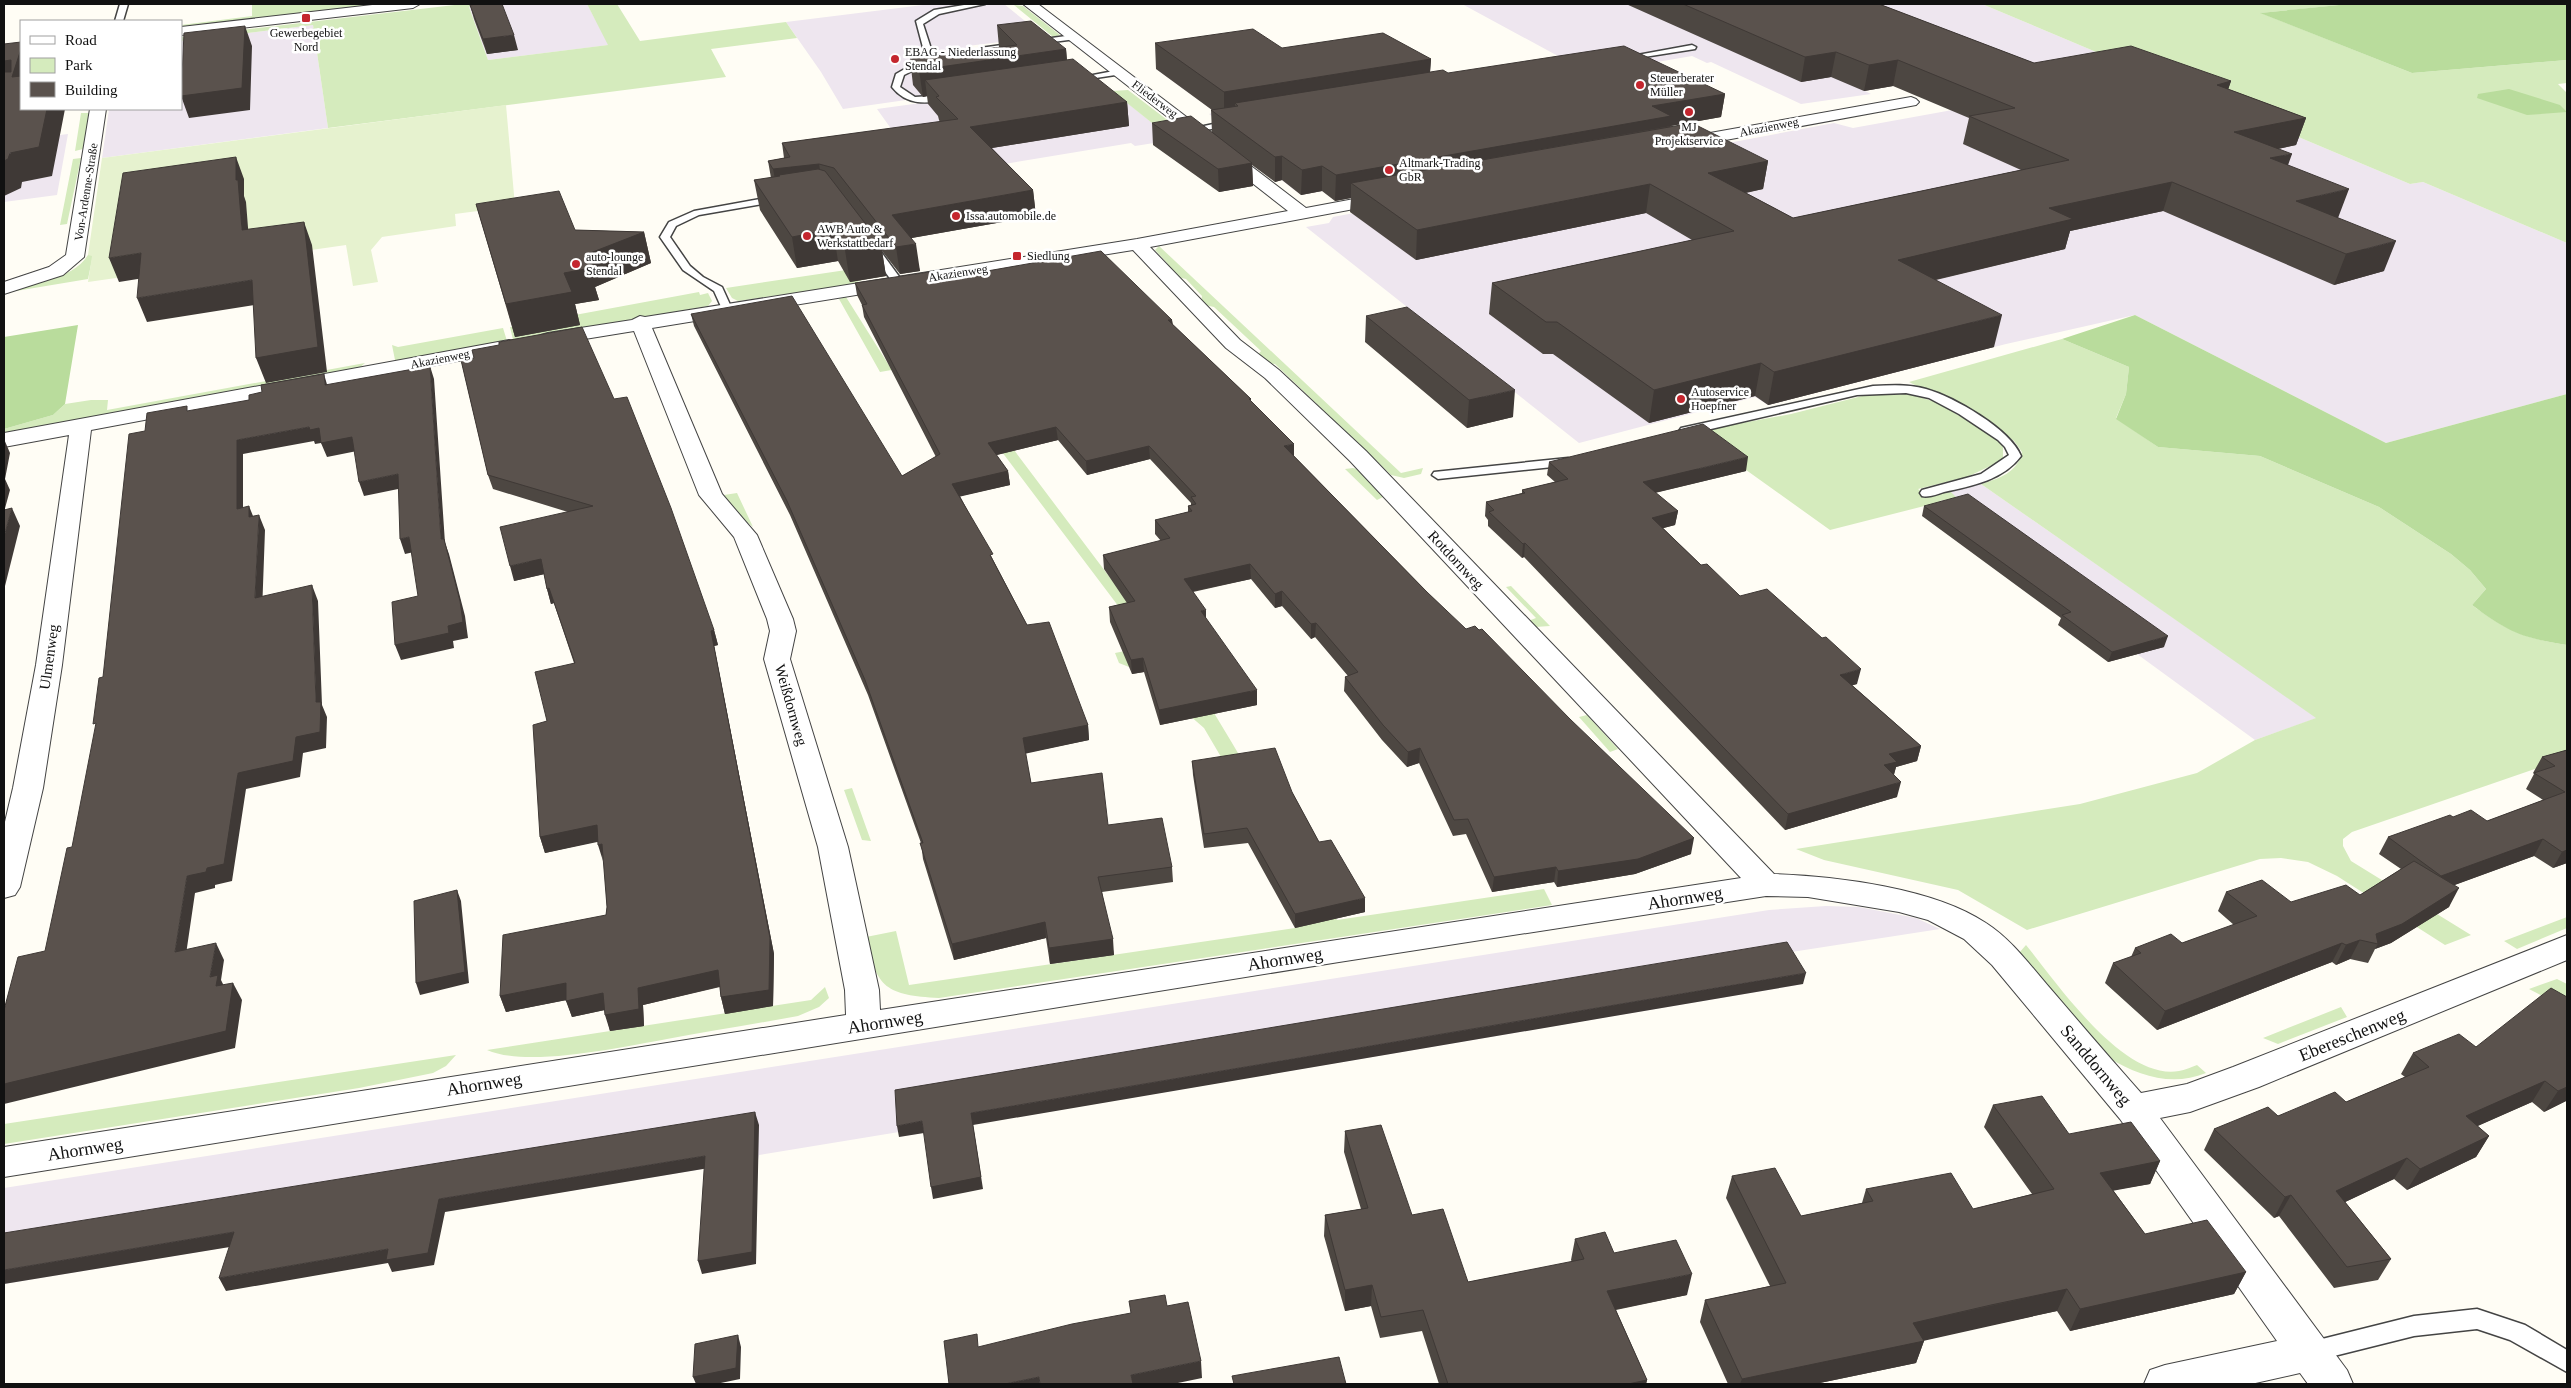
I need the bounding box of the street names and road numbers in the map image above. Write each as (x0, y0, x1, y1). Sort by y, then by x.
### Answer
street label: Fliederweg (1129, 77, 1181, 121)
street label: Akazienweg (1738, 114, 1800, 140)
street label: Von-Ardenne-Straße (71, 142, 101, 242)
street label: Akazienweg (927, 261, 989, 285)
street label: Akazienweg (409, 346, 471, 372)
street label: Rotdornweg (1425, 527, 1487, 593)
street label: Ulmenweg (36, 623, 62, 691)
street label: Weißdornweg (772, 663, 810, 748)
street label: Ahornweg (1646, 882, 1724, 914)
street label: Ahornweg (1246, 943, 1324, 975)
street label: Ebereschenweg (2296, 1005, 2408, 1065)
street label: Ahornweg (846, 1006, 924, 1038)
street label: Sanddornweg (2057, 1021, 2135, 1109)
street label: Ahornweg (445, 1068, 523, 1100)
street label: Ahornweg (46, 1133, 124, 1165)

